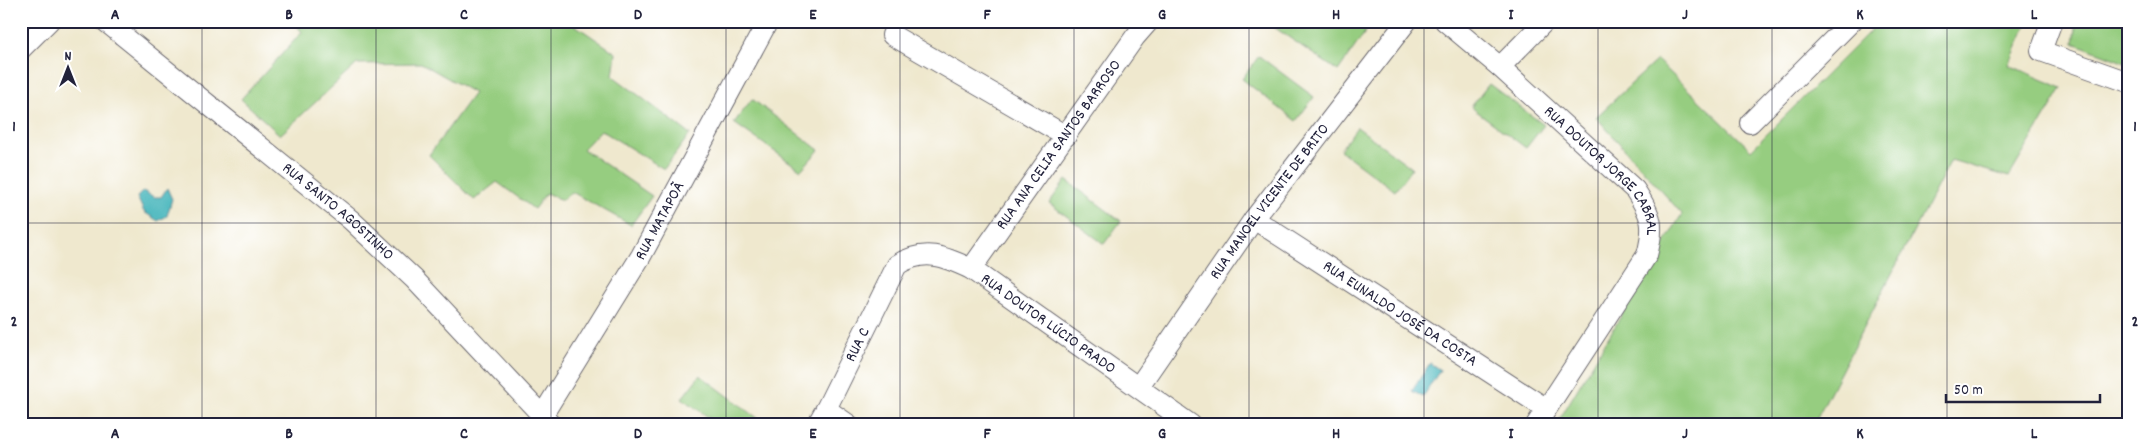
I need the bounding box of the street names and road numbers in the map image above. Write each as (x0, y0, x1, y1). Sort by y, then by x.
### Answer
street label: RUA ANA CELIA SANTOS BARROSO (991, 55, 1127, 235)
street label: RUA DOUTOR JORGE CABRAL (1539, 101, 1663, 236)
street label: RUA MANOEL VICENTE DE BRITO (1204, 119, 1335, 284)
street label: RUA SANTO AGOSTINHO (277, 157, 399, 266)
street label: RUA MATAPOÃ (629, 178, 690, 264)
street label: RUA EUNALDO JOSÉ DA COSTA (1318, 255, 1482, 373)
street label: RUA DOUTOR LÚCIO PRADO (976, 268, 1121, 380)
street label: RUA C (839, 323, 876, 366)

